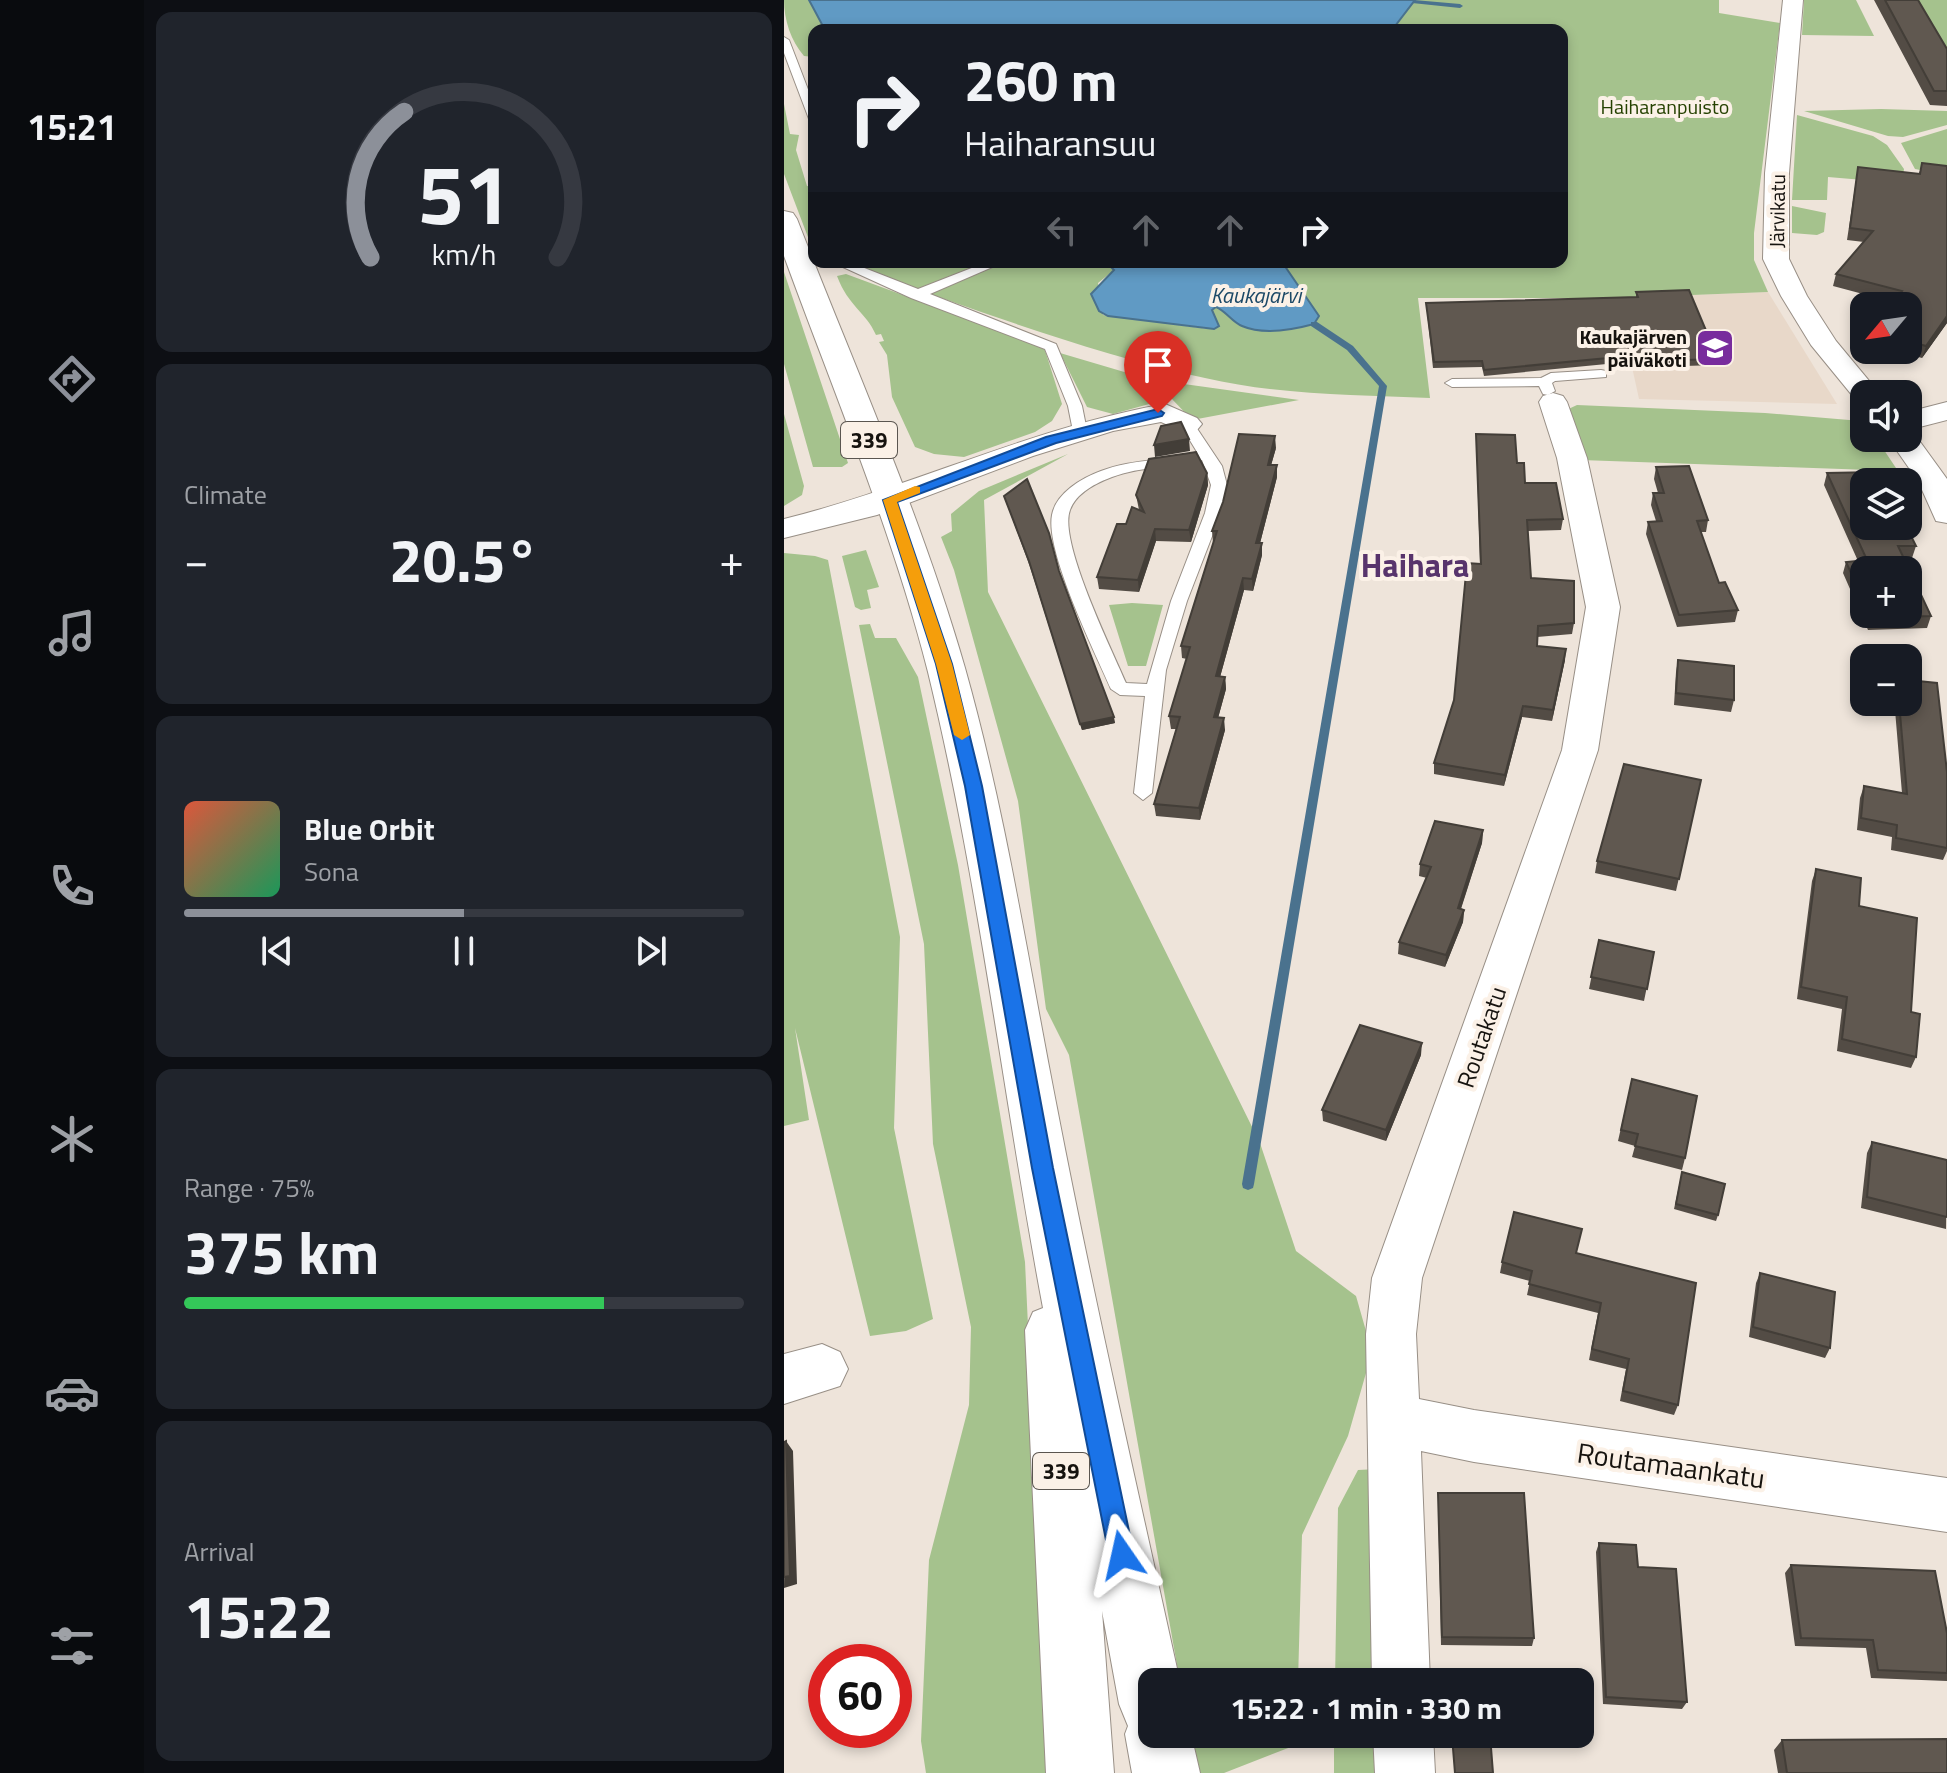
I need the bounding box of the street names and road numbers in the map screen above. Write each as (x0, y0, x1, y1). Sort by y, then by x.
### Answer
street label: Järvikatu (1761, 174, 1793, 248)
road number: 339 (841, 422, 897, 458)
street label: Routakatu (1447, 981, 1515, 1093)
street label: Routamaankatu (1574, 1431, 1768, 1499)
road number: 339 (1033, 1453, 1089, 1489)

